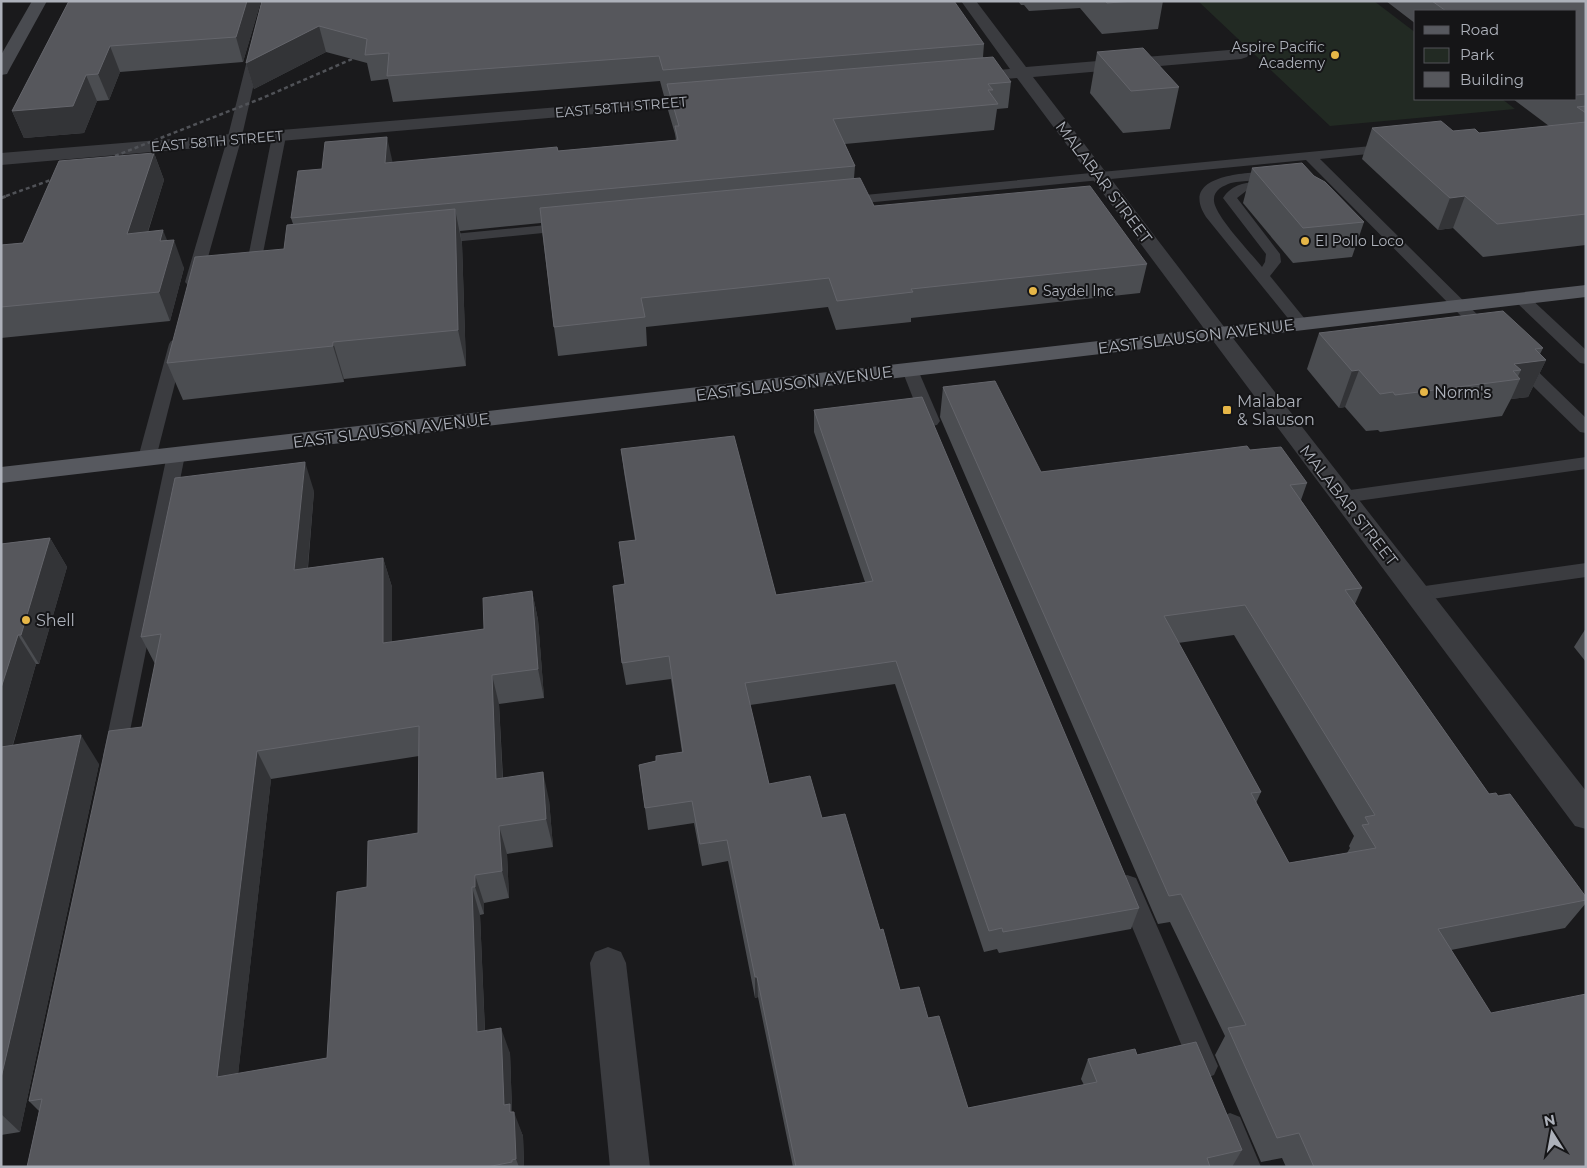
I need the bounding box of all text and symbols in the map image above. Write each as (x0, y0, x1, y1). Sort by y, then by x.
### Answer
legend (1414, 10, 1577, 100)
text: Road (1460, 20, 1499, 39)
place label: Aspire Pacific Academy (1231, 38, 1325, 72)
text: Park (1460, 45, 1494, 64)
marker: Aspire Pacific Academy (1329, 49, 1341, 61)
text: Building (1460, 70, 1524, 89)
street label: EAST 58TH STREET (554, 92, 688, 122)
street label: MALABAR STREET (1052, 118, 1156, 248)
street label: EAST 58TH STREET (150, 126, 284, 156)
place label: El Pollo Loco (1315, 232, 1404, 250)
marker: El Pollo Loco (1299, 235, 1311, 247)
place label: Saydel Inc (1043, 282, 1114, 300)
marker: Saydel Inc (1027, 285, 1039, 297)
street label: EAST SLAUSON AVENUE (1097, 315, 1295, 358)
street label: EAST SLAUSON AVENUE (695, 362, 893, 405)
place label: Norm's (1434, 383, 1492, 402)
marker: Norm's (1418, 386, 1430, 398)
place label: Malabar & Slauson (1237, 392, 1315, 429)
marker: Malabar & Slauson (1221, 404, 1233, 416)
street label: EAST SLAUSON AVENUE (292, 409, 490, 452)
street label: MALABAR STREET (1296, 441, 1402, 570)
place label: Shell (36, 611, 75, 630)
marker: Shell (20, 614, 32, 626)
north arrow (1527, 1108, 1577, 1158)
text: N (1542, 1110, 1557, 1130)

